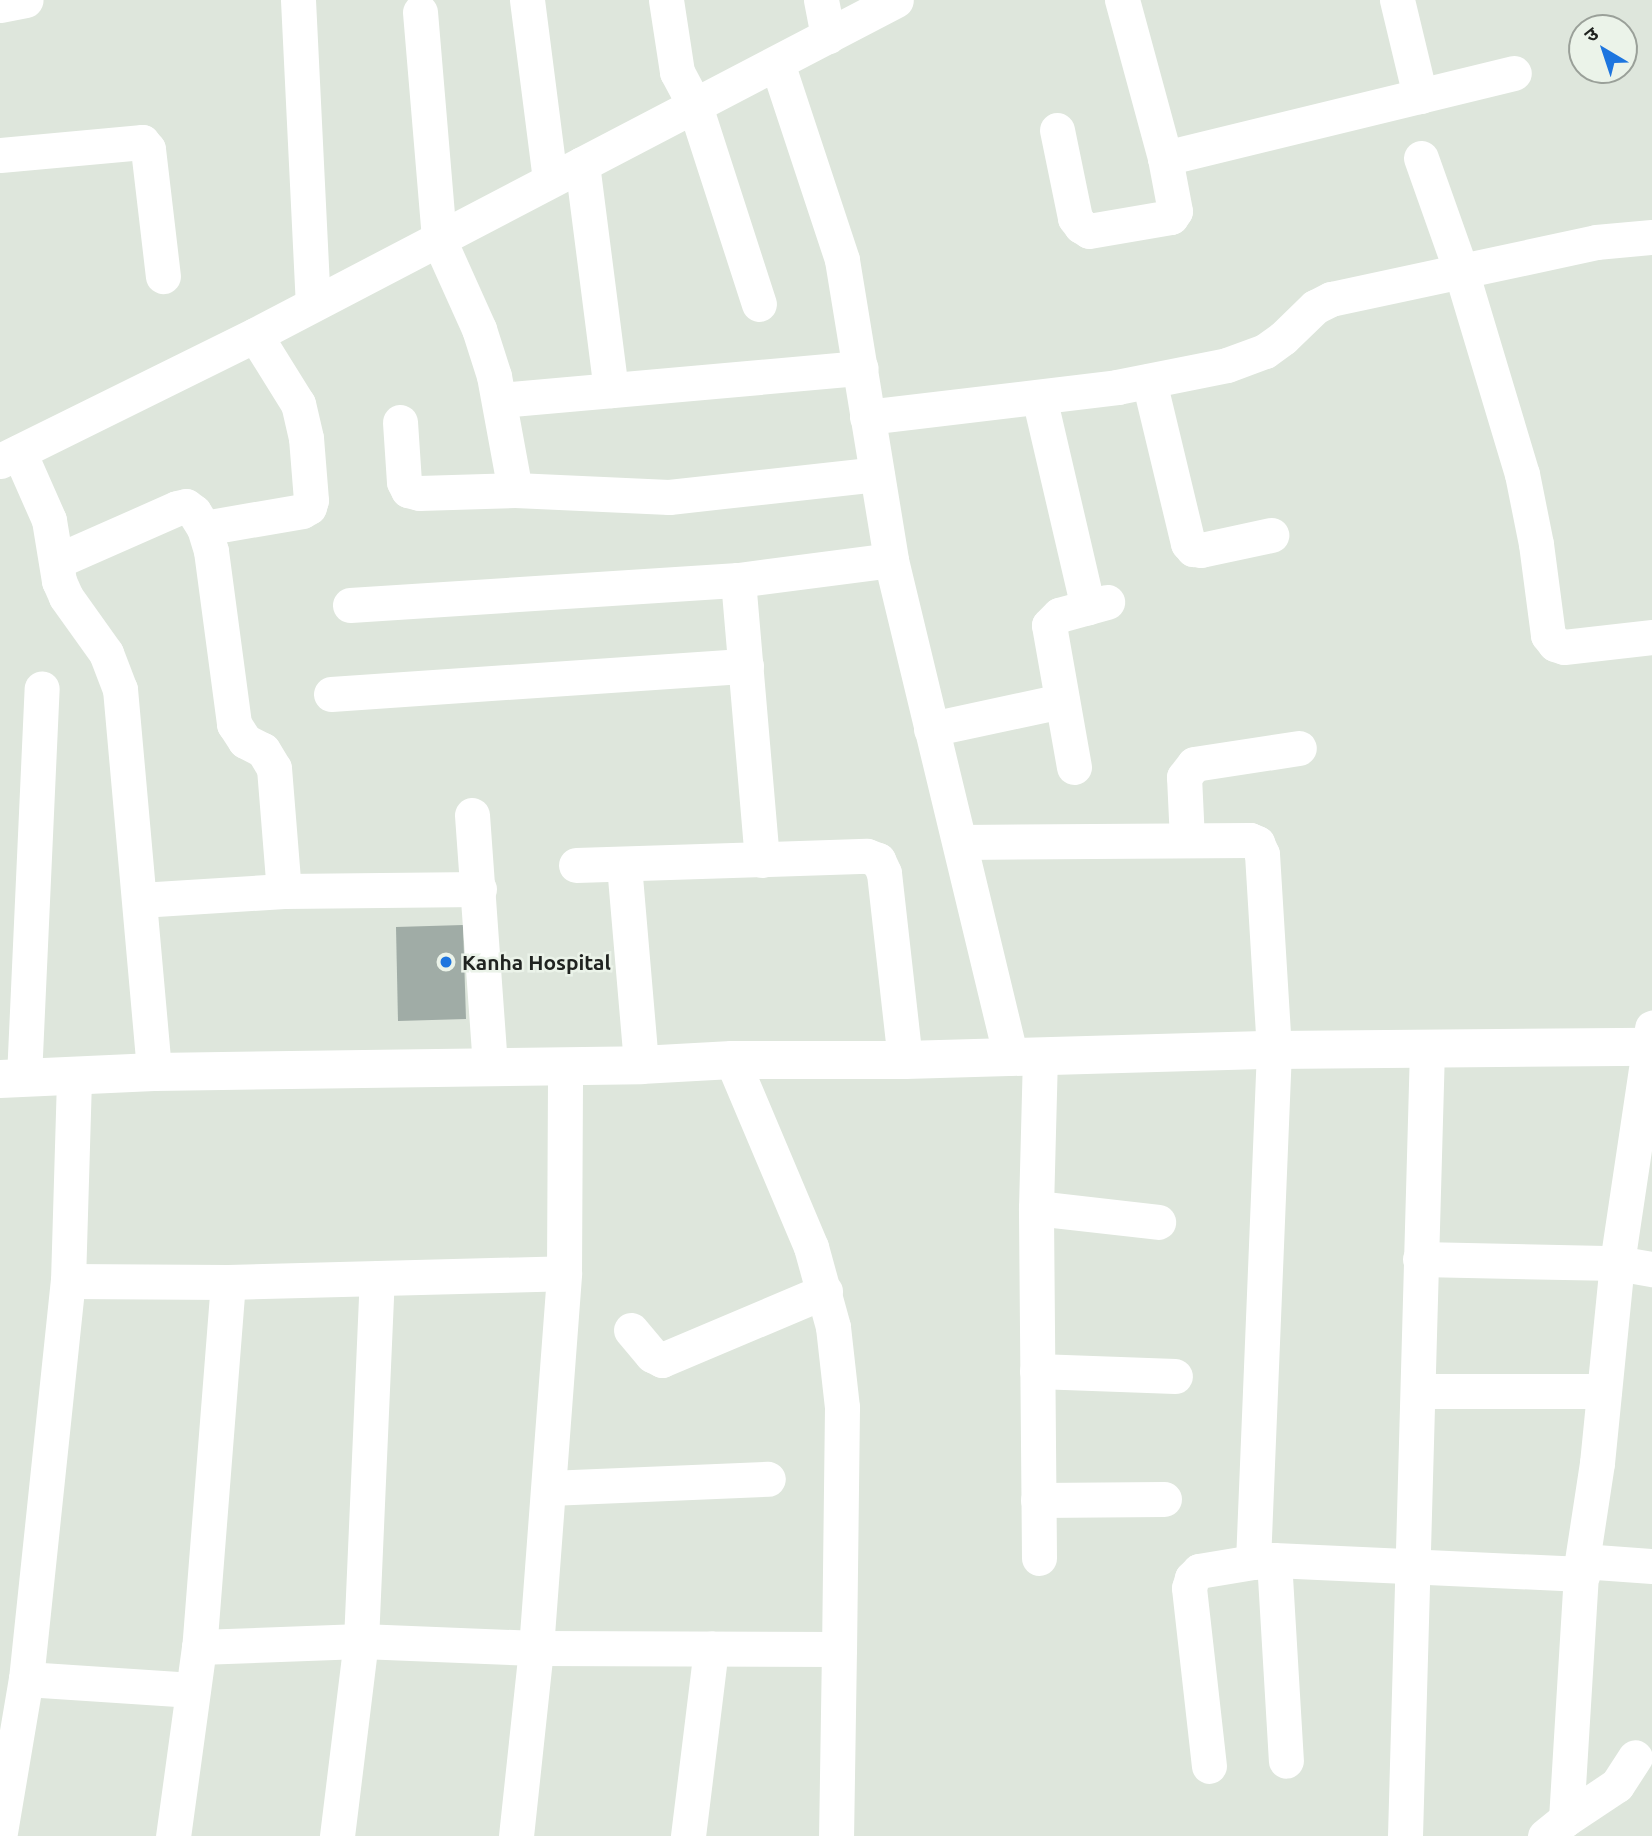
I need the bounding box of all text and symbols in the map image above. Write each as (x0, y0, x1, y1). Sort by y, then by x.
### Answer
north arrow (1568, 14, 1638, 84)
text: उ (1580, 22, 1602, 46)
place label: Kanha Hospital (462, 949, 611, 975)
marker: Kanha Hospital (436, 952, 456, 972)

